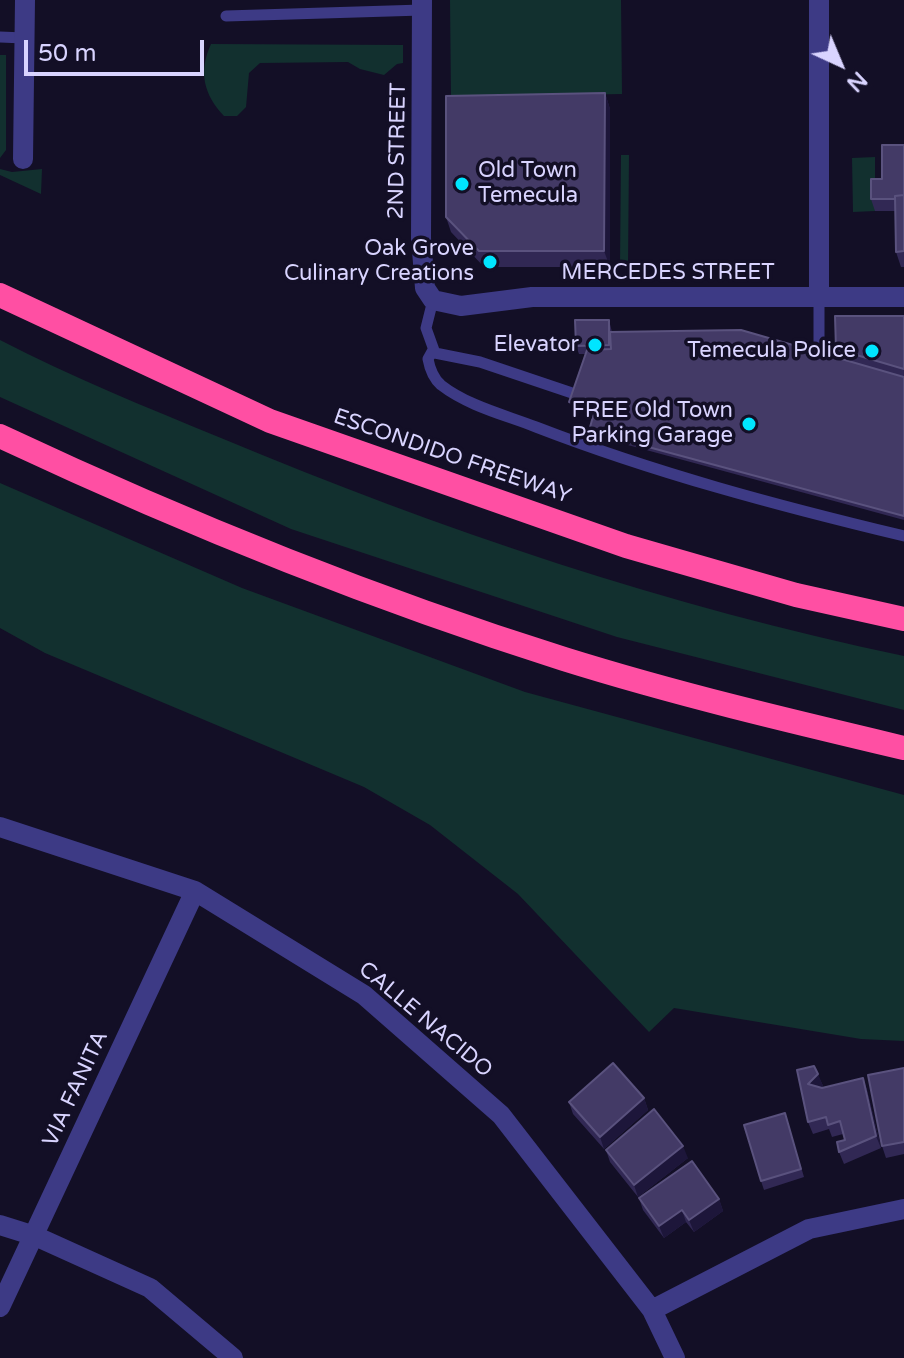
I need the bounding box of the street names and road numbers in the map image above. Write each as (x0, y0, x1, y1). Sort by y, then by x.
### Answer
street label: 2ND STREET (384, 82, 412, 220)
street label: MERCEDES STREET (561, 260, 775, 286)
street label: ESCONDIDO FREEWAY (330, 404, 574, 510)
street label: CALLE NACIDO (353, 956, 497, 1084)
street label: VIA FANITA (38, 1027, 114, 1151)

